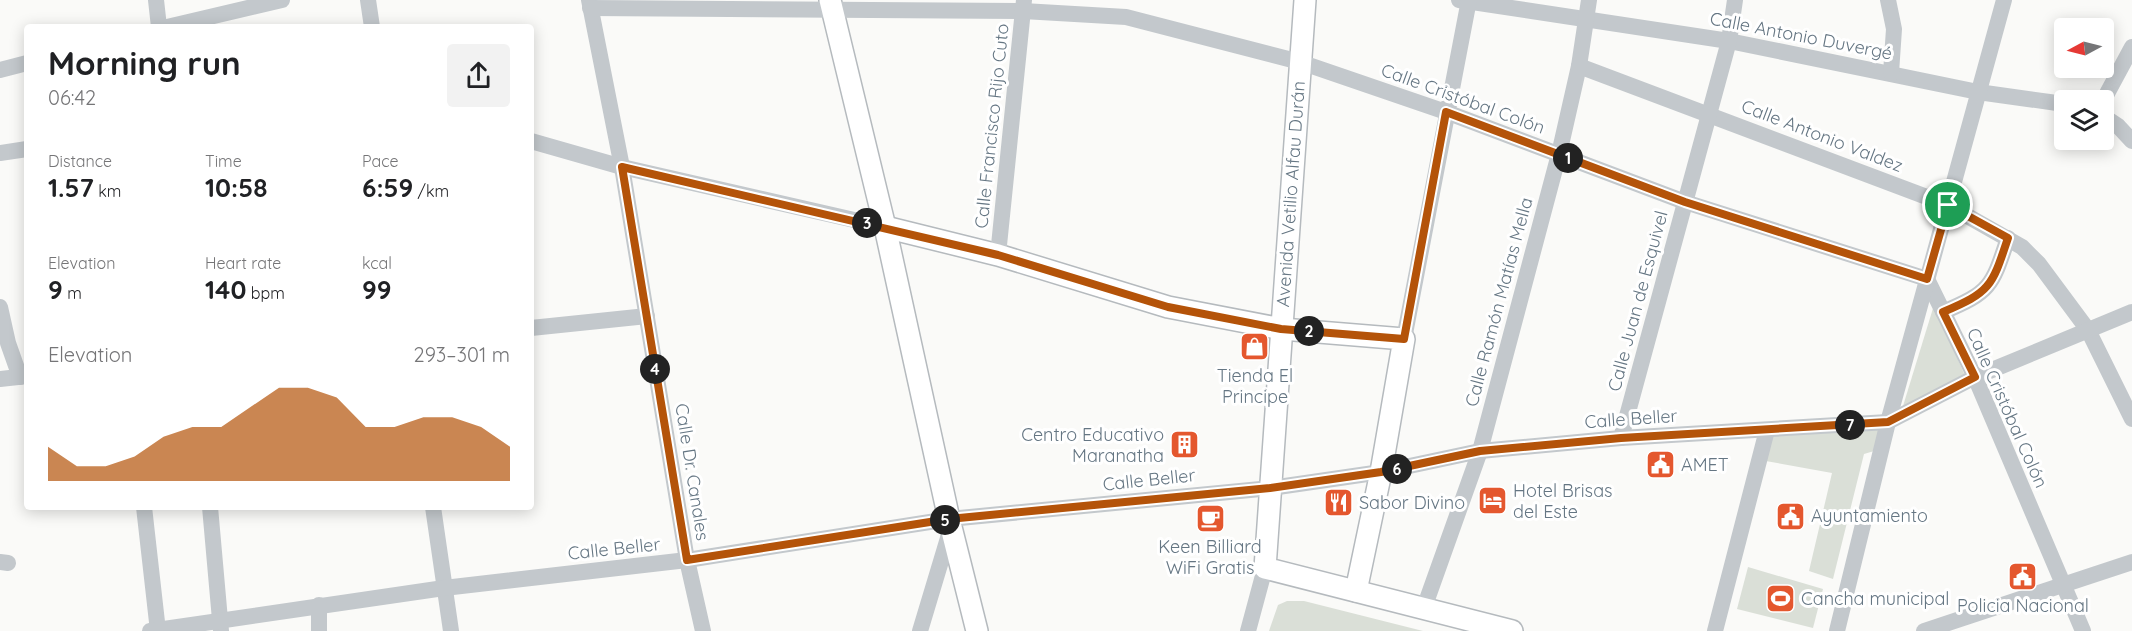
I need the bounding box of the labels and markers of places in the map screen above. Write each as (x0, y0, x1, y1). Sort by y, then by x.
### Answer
pin: 1 (1553, 143, 1583, 173)
pin (1922, 179, 1973, 230)
pin: 3 (852, 208, 882, 238)
pin: 2 (1294, 316, 1324, 346)
shop icon: Tienda El Principe (1239, 331, 1271, 363)
pin: 4 (640, 354, 670, 384)
place label: Tienda El Principe (1217, 364, 1293, 408)
pin: 7 (1835, 410, 1865, 440)
place label: Centro Educativo Maranatha (1021, 423, 1164, 467)
building icon: Centro Educativo Maranatha (1169, 429, 1201, 461)
public building icon: AMET (1644, 449, 1676, 481)
place label: AMET (1681, 453, 1729, 476)
pin: 6 (1382, 454, 1412, 484)
place label: Hotel Brisas del Este (1513, 479, 1613, 523)
hotel icon: Hotel Brisas del Este (1476, 485, 1508, 517)
restaurant icon: Sabor Divino (1322, 487, 1354, 519)
place label: Sabor Divino (1359, 491, 1465, 514)
public building icon: Ayuntamiento (1774, 500, 1806, 532)
cafe icon: Keen Billiard WiFi Gratis (1194, 502, 1226, 534)
place label: Ayuntamiento (1811, 504, 1928, 527)
pin: 5 (930, 505, 960, 535)
place label: Keen Billiard WiFi Gratis (1158, 535, 1262, 579)
public building icon: Policia Nacional (2007, 561, 2039, 593)
sports icon: Cancha municipal (1764, 583, 1796, 615)
place label: Cancha municipal (1801, 587, 1949, 610)
place label: Policia Nacional (1957, 594, 2089, 617)

